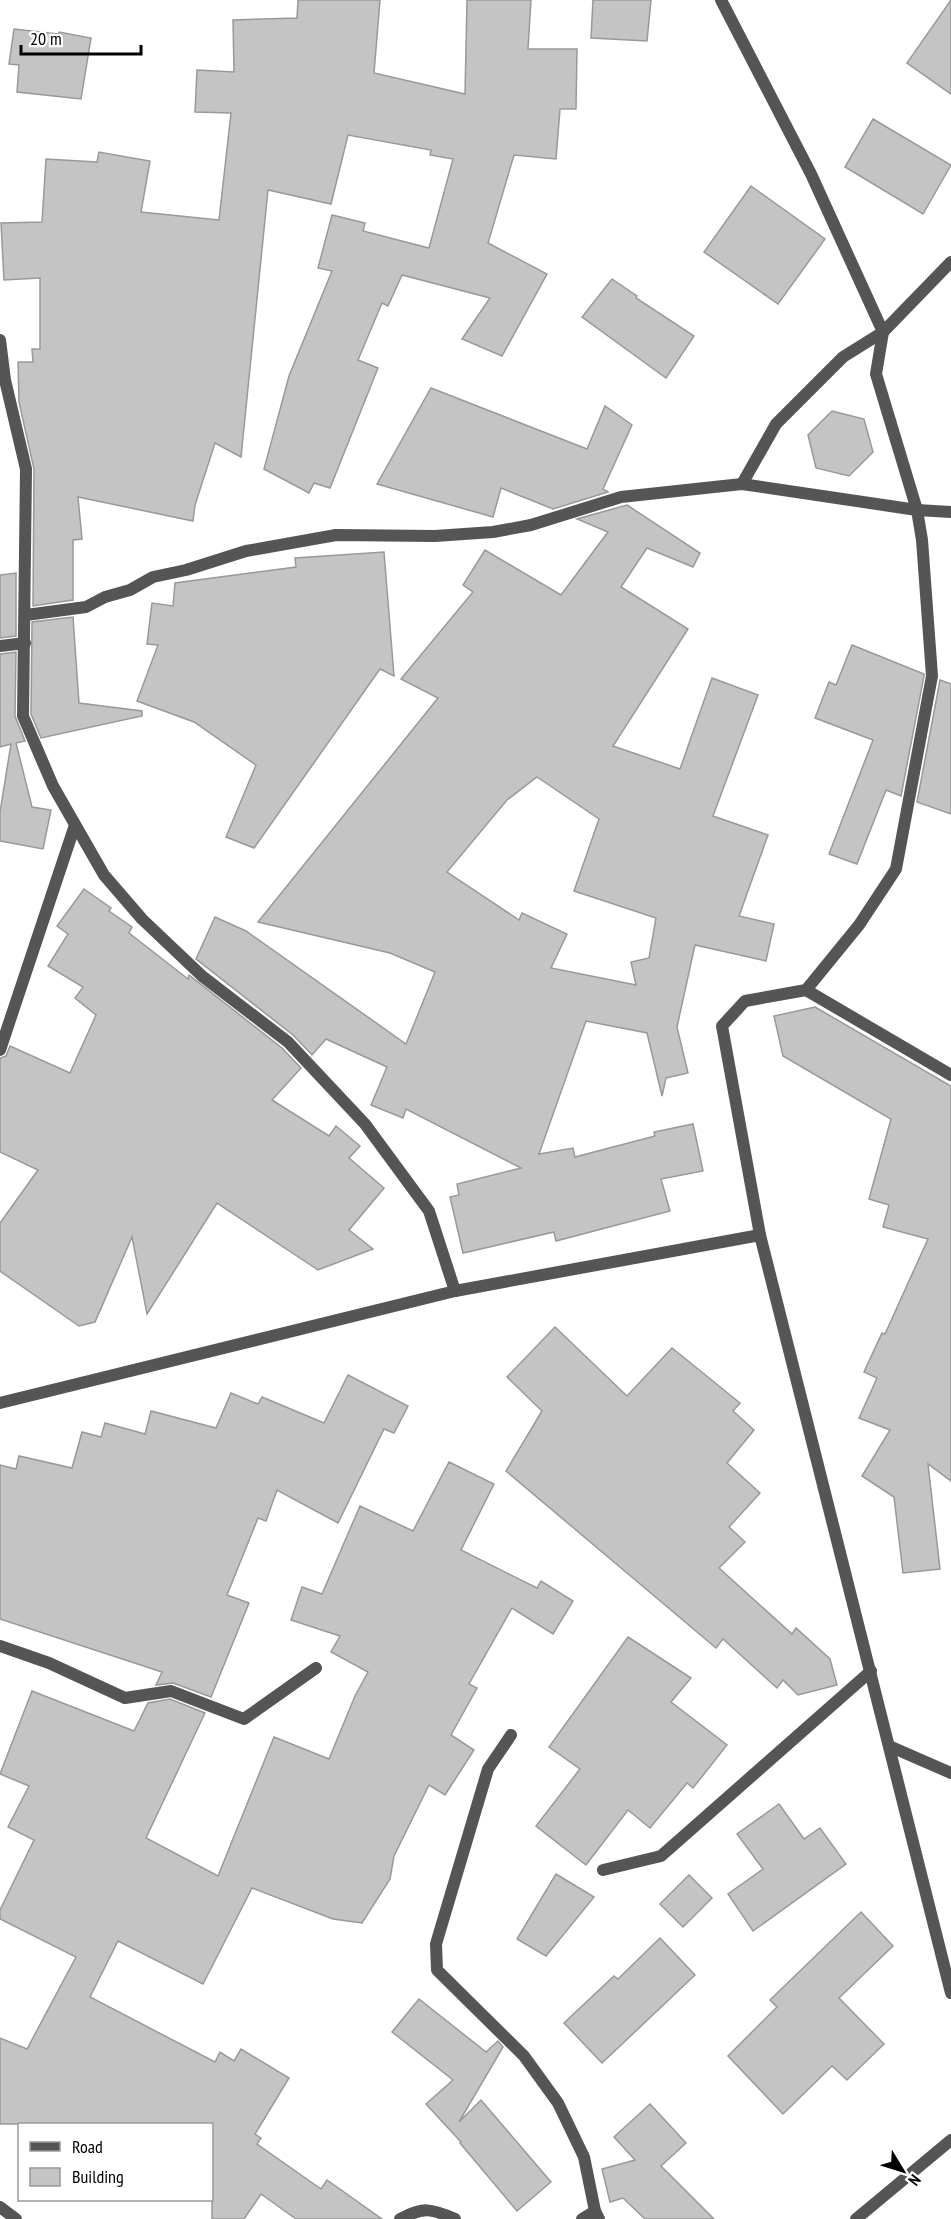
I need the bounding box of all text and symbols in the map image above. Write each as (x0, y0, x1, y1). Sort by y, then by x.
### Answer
scale bar (21, 18, 141, 56)
text: 20 m (30, 27, 62, 50)
legend (18, 2123, 213, 2201)
text: Road (72, 2135, 103, 2158)
north arrow (873, 2141, 933, 2201)
text: Building (72, 2165, 124, 2188)
text: N (904, 2171, 925, 2190)

